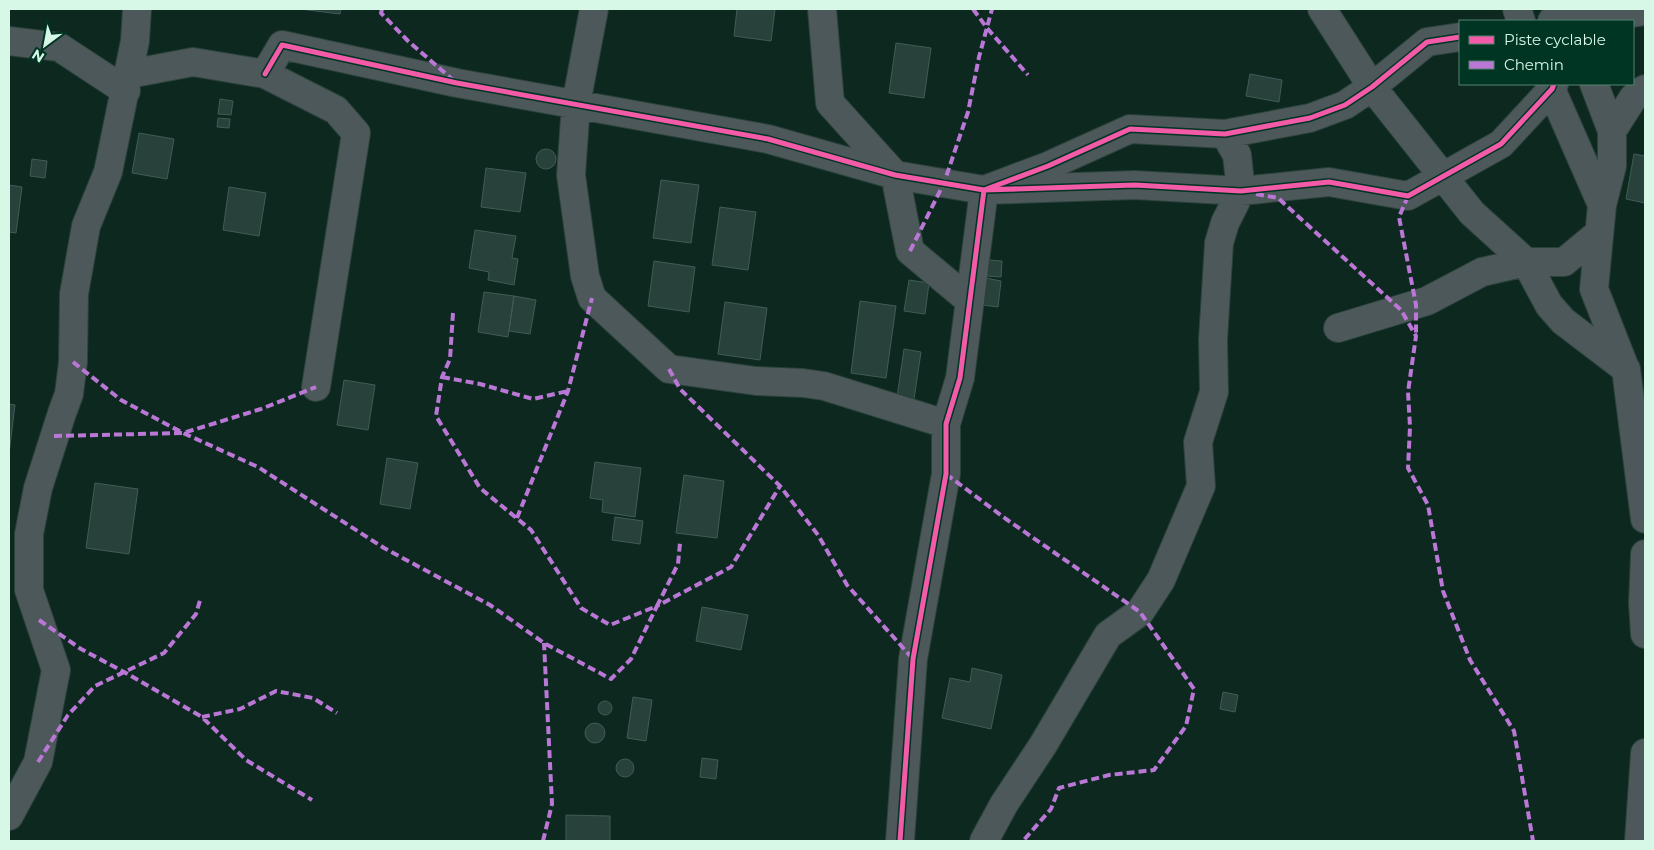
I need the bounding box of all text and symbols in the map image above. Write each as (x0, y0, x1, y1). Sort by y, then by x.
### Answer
north arrow (20, 20, 70, 70)
legend (1459, 20, 1634, 85)
text: Piste cyclable (1504, 30, 1606, 49)
text: N (29, 45, 48, 67)
text: Chemin (1504, 55, 1564, 74)

